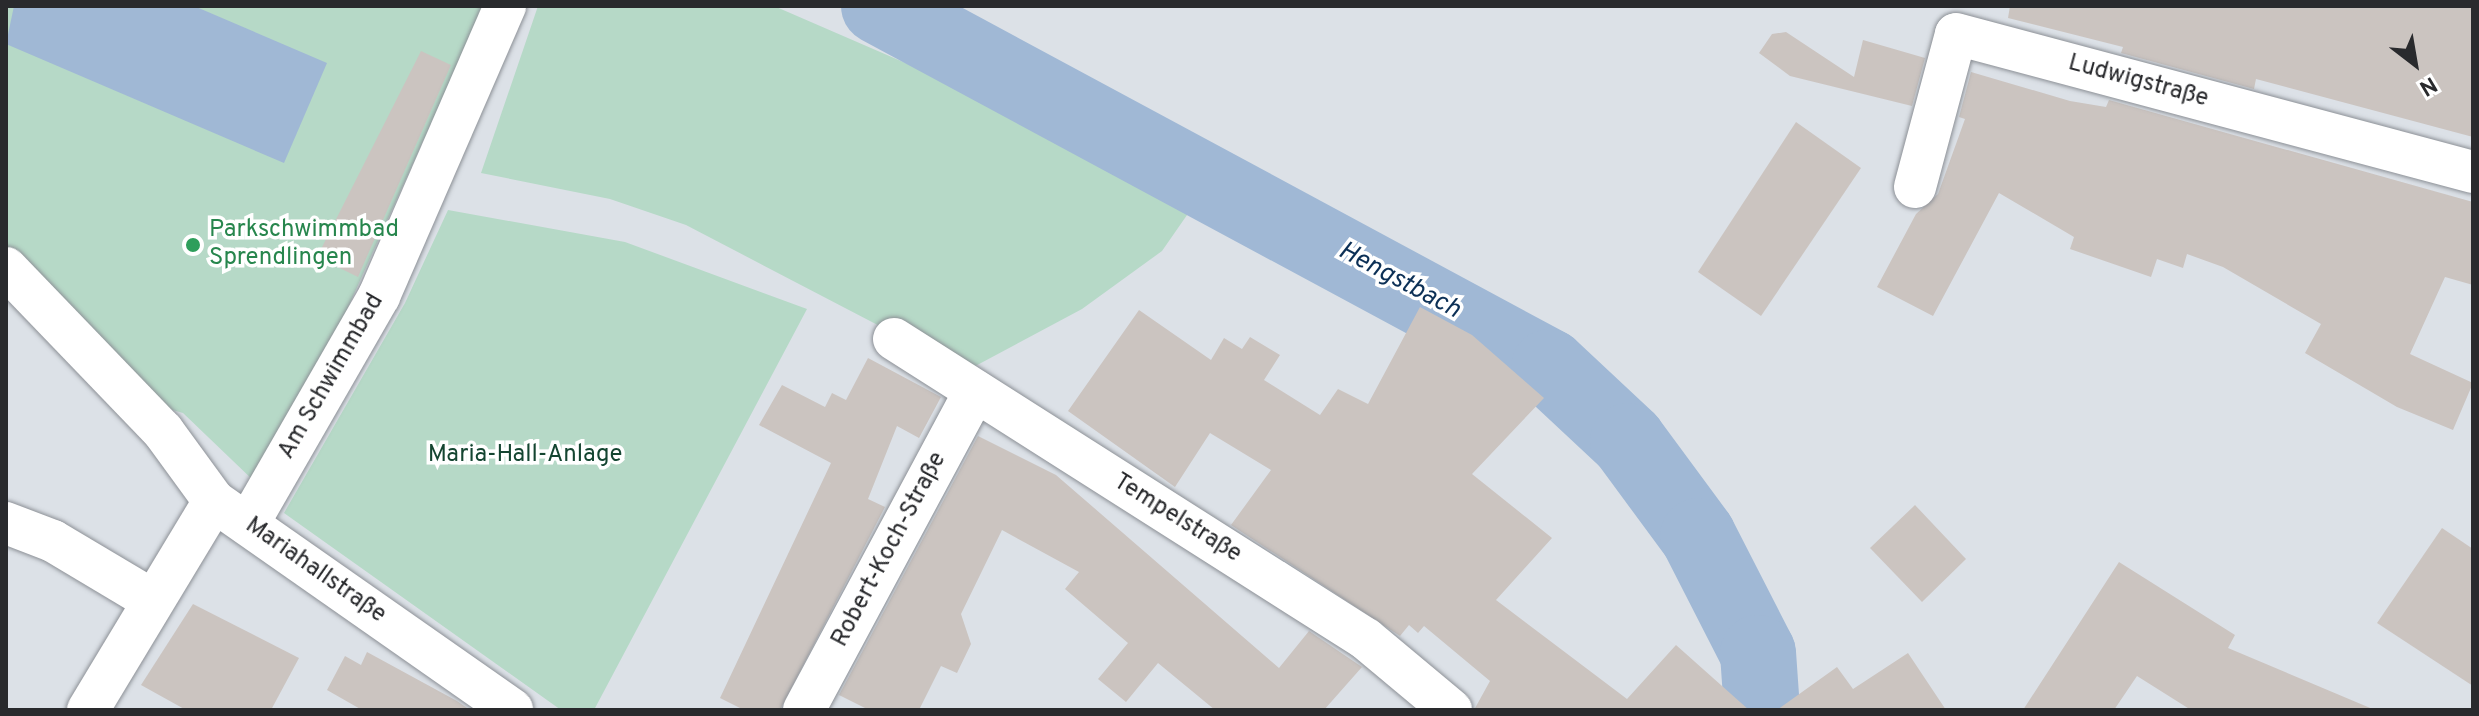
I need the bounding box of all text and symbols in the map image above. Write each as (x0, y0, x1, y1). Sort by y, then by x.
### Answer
north arrow (2375, 24, 2455, 104)
street label: Ludwigstraße (2065, 49, 2211, 115)
text: N (2414, 69, 2441, 101)
place label: Parkschwimmbad Sprendlingen (209, 217, 399, 273)
marker: Parkschwimmbad Sprendlingen (184, 236, 202, 254)
water label: Hengstbach (1333, 236, 1465, 326)
street label: Am Schwimmbad (273, 289, 391, 465)
park label: Maria-Hall-Anlage (428, 442, 622, 470)
street label: Robert-Koch-Straße (826, 448, 954, 652)
street label: Tempelstraße (1108, 468, 1246, 570)
street label: Mariahallstraße (239, 512, 391, 630)

